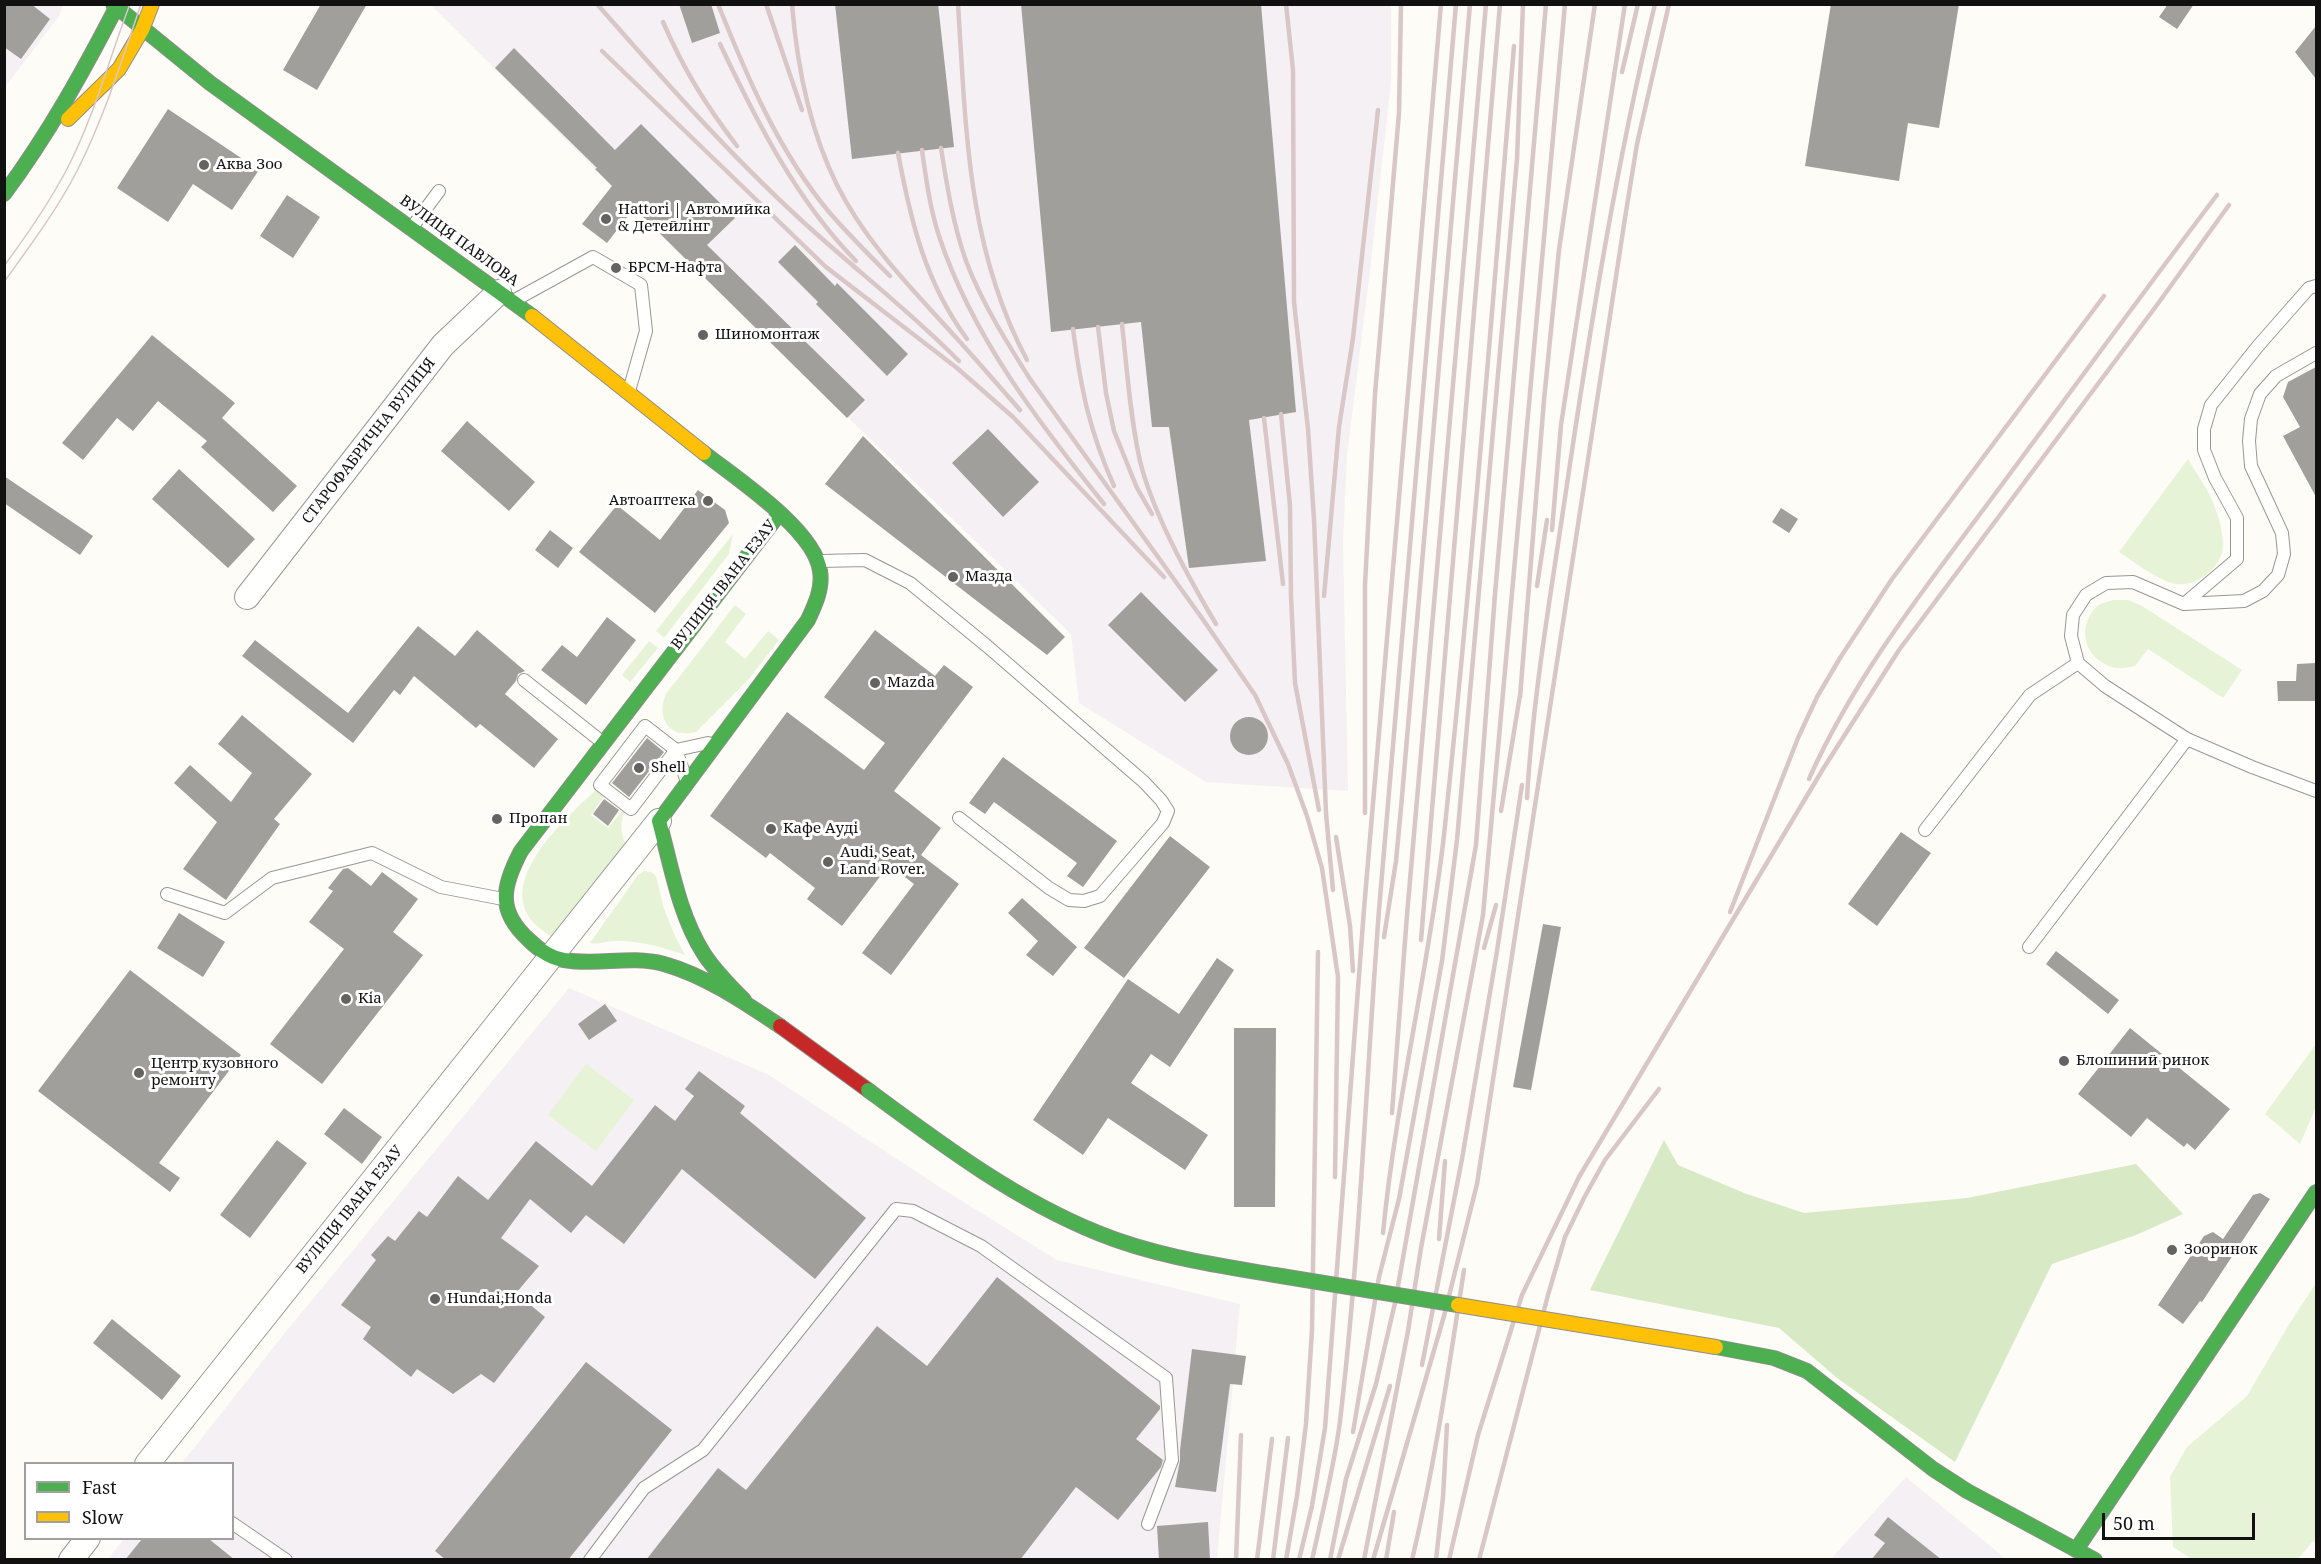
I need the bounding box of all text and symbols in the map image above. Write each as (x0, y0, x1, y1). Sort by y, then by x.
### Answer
place label: Аква Зоо (216, 156, 282, 174)
marker: Аква Зоо (197, 158, 211, 172)
street label: ВУЛИЦЯ ПАВЛОВА (396, 192, 522, 290)
place label: Hattori | Автомийка & Детейлінг (618, 201, 771, 236)
marker: Hattori | Автомийка & Детейлінг (599, 212, 613, 226)
place label: БРСМ-Нафта (628, 259, 723, 277)
marker: БРСМ-Нафта (609, 261, 623, 275)
place label: Шиномонтаж (715, 326, 820, 344)
marker: Шиномонтаж (696, 328, 710, 342)
street label: СТАРОФАБРИЧНА ВУЛИЦЯ (299, 354, 439, 528)
place label: Автоаптека (609, 492, 696, 510)
marker: Автоаптека (701, 494, 715, 508)
street label: ВУЛИЦЯ ІВАНА ЕЗАУ (668, 517, 780, 653)
place label: Мазда (965, 568, 1013, 586)
marker: Мазда (946, 570, 960, 584)
place label: Mazda (887, 674, 935, 692)
marker: Mazda (868, 676, 882, 690)
place label: Shell (651, 759, 686, 777)
marker: Shell (632, 761, 646, 775)
place label: Пропан (509, 810, 568, 828)
marker: Пропан (490, 812, 504, 826)
place label: Кафе Ауді (783, 820, 858, 838)
marker: Кафе Ауді (764, 822, 778, 836)
place label: Audi, Seat, Land Rover. (840, 844, 925, 879)
marker: Audi, Seat, Land Rover. (821, 855, 835, 869)
place label: Kia (358, 990, 382, 1008)
marker: Kia (339, 992, 353, 1006)
place label: Блошиний ринок (2076, 1052, 2209, 1070)
marker: Блошиний ринок (2057, 1054, 2071, 1068)
place label: Центр кузовного ремонту (151, 1055, 278, 1090)
marker: Центр кузовного ремонту (132, 1066, 146, 1080)
street label: ВУЛИЦЯ ІВАНА ЕЗАУ (293, 1142, 407, 1278)
place label: Зооринок (2184, 1241, 2258, 1259)
marker: Зооринок (2165, 1243, 2179, 1257)
place label: Hundai,Honda (447, 1290, 552, 1308)
marker: Hundai,Honda (428, 1292, 442, 1306)
legend (24, 1462, 234, 1540)
text: Fast (82, 1475, 117, 1499)
scale bar (2105, 1501, 2258, 1539)
text: Slow (82, 1505, 123, 1529)
text: 50 m (2113, 1511, 2155, 1535)

